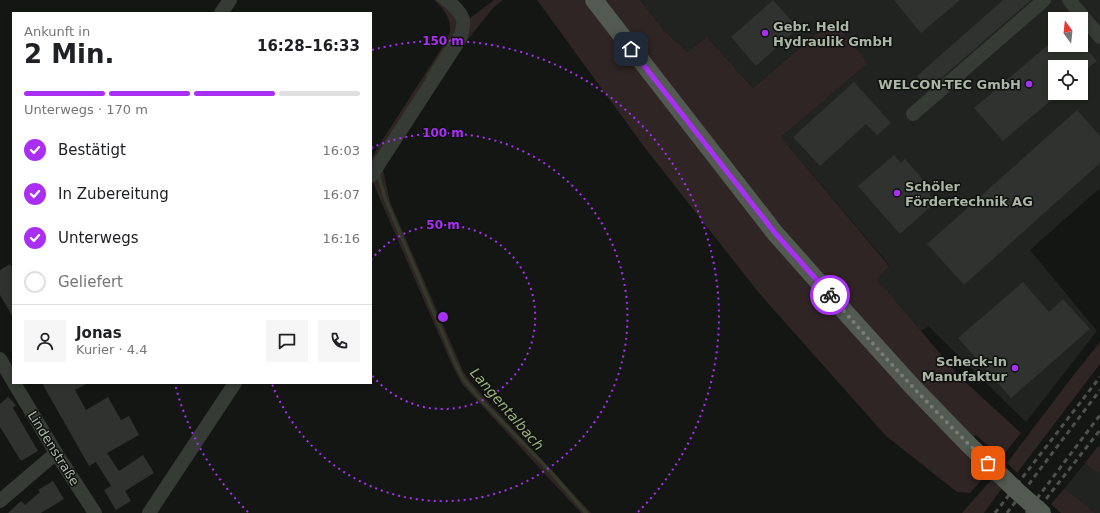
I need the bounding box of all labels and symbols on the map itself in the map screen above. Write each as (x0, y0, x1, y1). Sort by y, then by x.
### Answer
north arrow (1048, 12, 1088, 52)
place label: Gebr. Held Hydraulik GmbH (773, 19, 893, 49)
marker: Gebr. Held Hydraulik GmbH (760, 28, 770, 38)
pin (614, 32, 648, 66)
text: 150 m (422, 34, 464, 48)
place label: WELCON-TEC GmbH (878, 77, 1021, 92)
marker: WELCON-TEC GmbH (1024, 79, 1034, 89)
text: 100 m (422, 126, 464, 140)
place label: Schöler Fördertechnik AG (905, 179, 1033, 209)
marker: Schöler Fördertechnik AG (892, 188, 902, 198)
text: 50 m (426, 218, 460, 232)
courier (810, 275, 850, 315)
centre of rings (436, 310, 450, 324)
place label: Scheck-In Manufaktur (922, 354, 1008, 384)
marker: Scheck-In Manufaktur (1010, 363, 1020, 373)
water label: Langentalbach (467, 365, 547, 453)
street label: Lindenstraße (25, 408, 82, 488)
pin (971, 446, 1005, 480)

